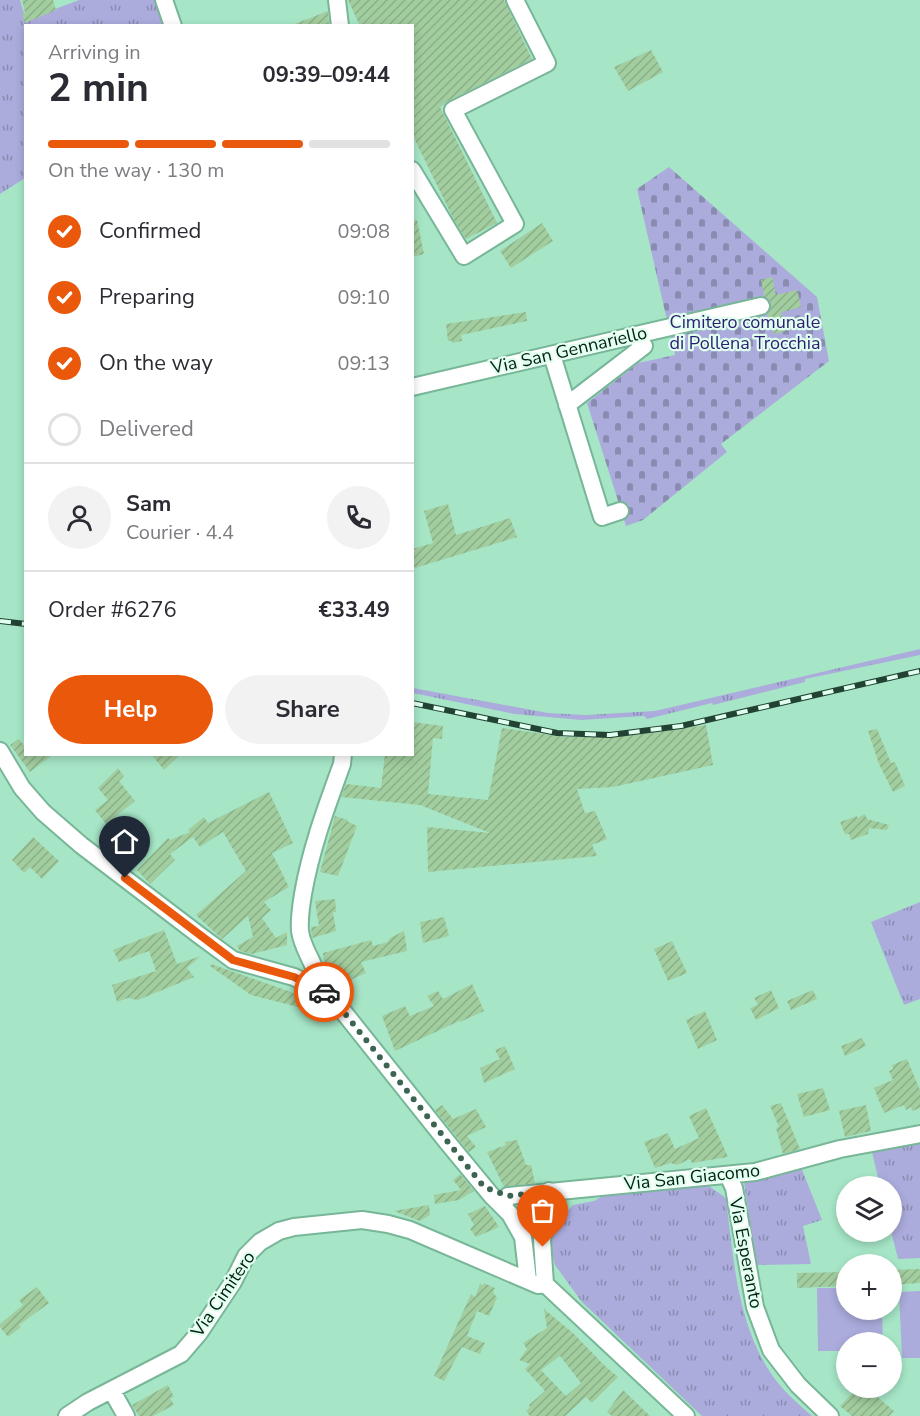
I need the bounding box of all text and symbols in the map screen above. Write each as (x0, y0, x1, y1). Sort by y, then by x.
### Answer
text: Arriving in (48, 39, 141, 66)
text: 09:39–09:44 (262, 60, 390, 90)
text: 2 min (48, 62, 149, 115)
text: On the way · 130 m (48, 157, 224, 184)
icon: check (48, 215, 81, 248)
text: Confirmed (99, 216, 201, 246)
text: 09:08 (337, 218, 390, 245)
icon: check (48, 281, 81, 314)
text: Preparing (99, 282, 195, 312)
text: 09:10 (337, 284, 390, 311)
park label: Cimitero comunale di Pollena Trocchia (669, 310, 821, 355)
street label: Via San Gennariello (488, 320, 649, 380)
icon: check (48, 347, 81, 380)
text: On the way (99, 348, 213, 378)
text: 09:13 (337, 350, 390, 377)
text: Delivered (99, 414, 194, 444)
button: person (48, 486, 111, 549)
button: phone (327, 486, 390, 549)
text: Sam (126, 489, 171, 519)
text: Courier · 4.4 (126, 519, 234, 546)
text: Order #6276 (48, 595, 177, 625)
text: €33.49 (319, 595, 390, 625)
button: Help (48, 675, 213, 744)
button: Share (225, 675, 390, 744)
pin (99, 816, 150, 878)
icon: home (108, 825, 141, 858)
courier (294, 962, 354, 1022)
icon: car (308, 976, 341, 1009)
street label: Via San Giacomo (622, 1158, 761, 1196)
map controls (836, 1176, 902, 1398)
button: layers (836, 1176, 902, 1242)
pin (517, 1185, 568, 1247)
icon: bag (526, 1194, 559, 1227)
street label: Via Esperanto (723, 1195, 768, 1310)
street label: Via Cimitero (185, 1246, 261, 1342)
button: + (836, 1254, 902, 1320)
button: − (836, 1332, 902, 1398)

